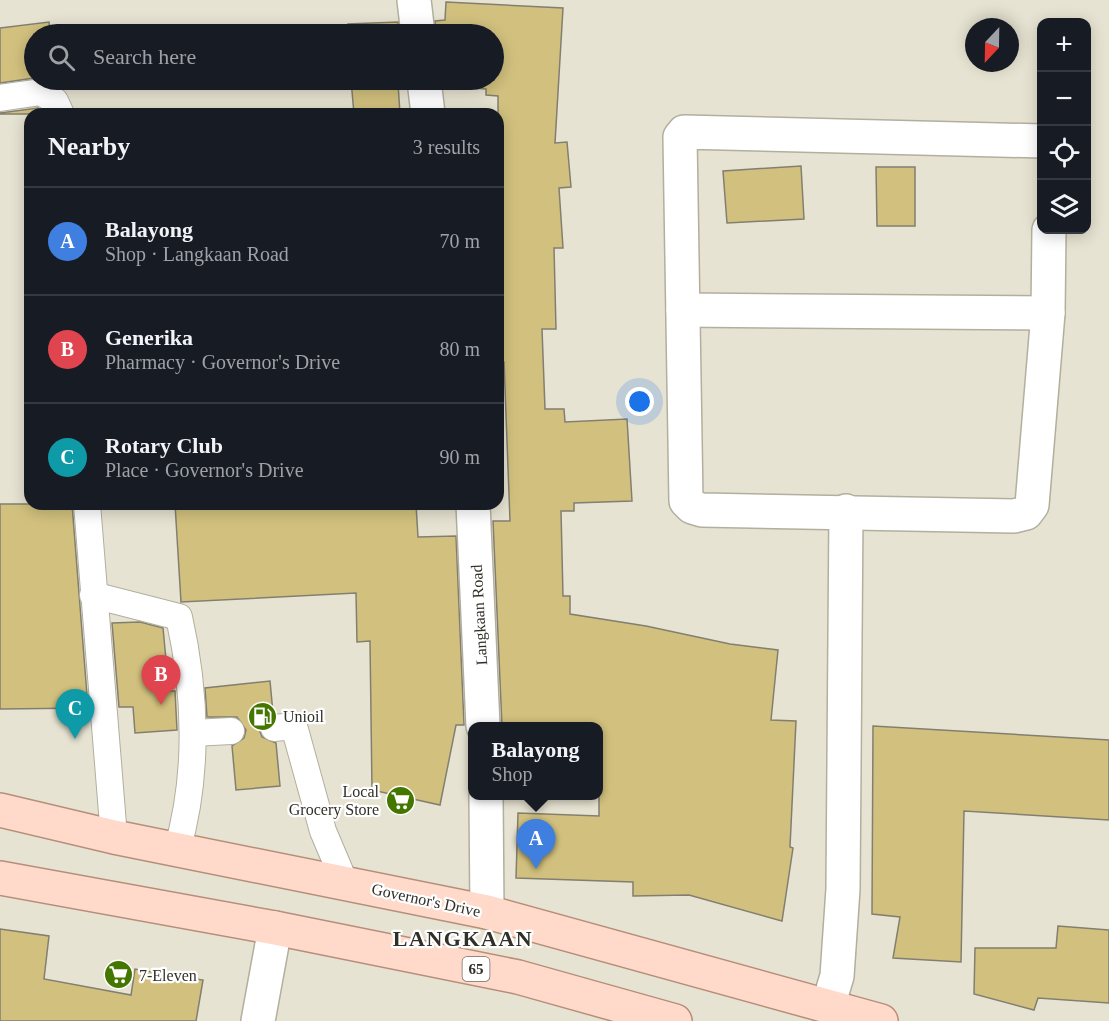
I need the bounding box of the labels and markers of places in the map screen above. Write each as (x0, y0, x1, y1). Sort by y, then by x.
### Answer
pin: B (142, 656, 180, 705)
pin: C (56, 690, 94, 739)
fuel station icon: Unioil (246, 700, 278, 732)
place label: Unioil (283, 708, 324, 725)
place label: Local Grocery Store (289, 783, 380, 819)
supermarket icon: Local Grocery Store (384, 784, 416, 816)
pin: A (516, 820, 556, 869)
supermarket icon: 7-Eleven (102, 959, 134, 991)
place label: 7-Eleven (139, 967, 197, 984)

